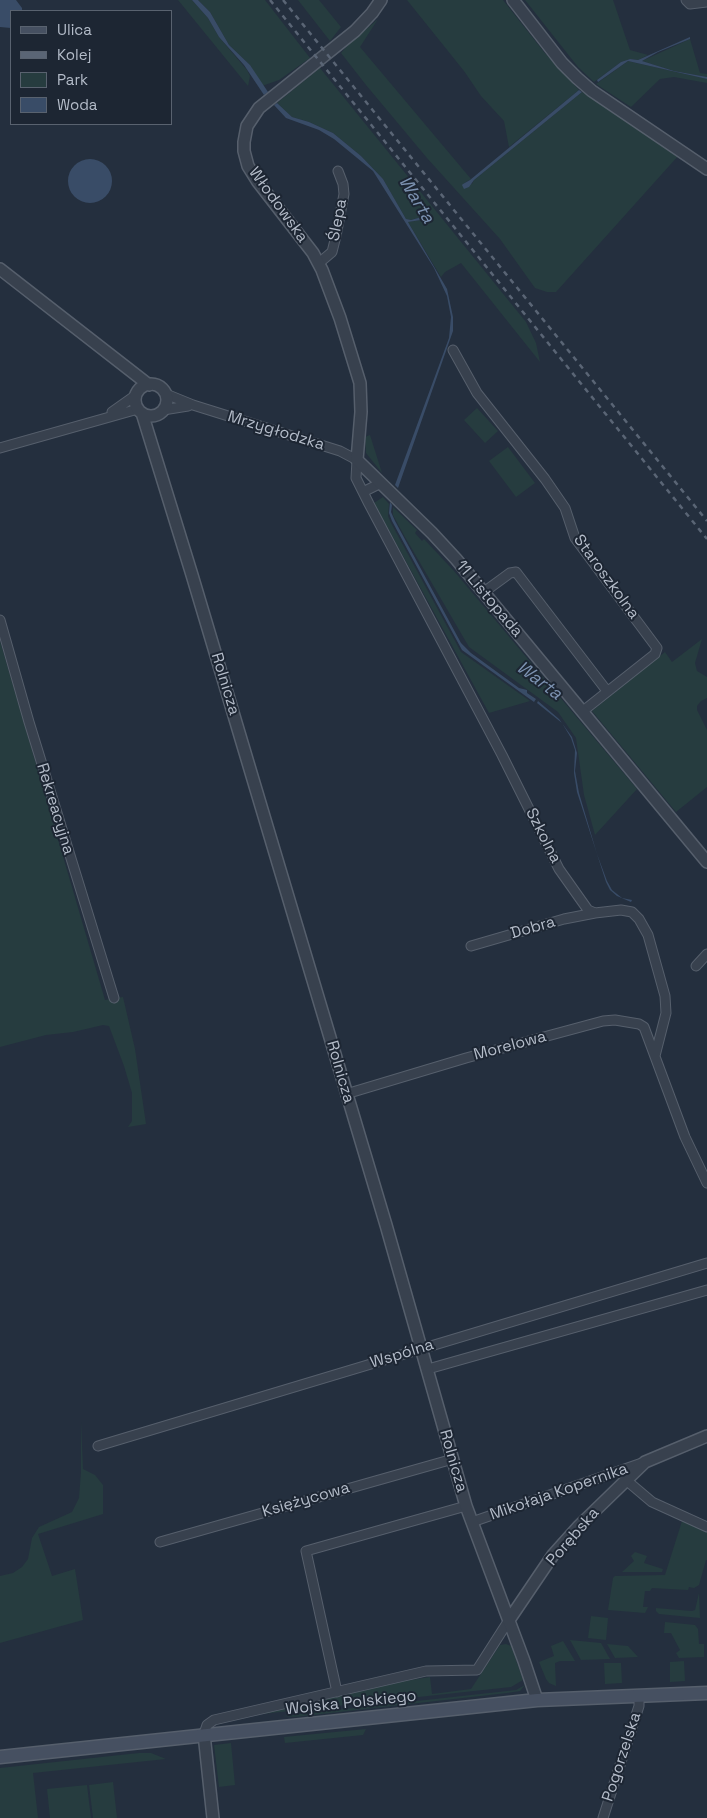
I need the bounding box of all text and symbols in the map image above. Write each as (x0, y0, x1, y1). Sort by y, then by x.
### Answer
legend (10, 10, 172, 125)
text: Ulica (57, 20, 92, 39)
text: Kolej (57, 45, 91, 64)
text: Park (57, 70, 88, 89)
text: Woda (57, 95, 97, 114)
street label: Włodowska (244, 164, 312, 246)
water label: Warta (394, 172, 438, 228)
street label: Ślepa (325, 197, 351, 243)
street label: Mrzygłodzka (225, 407, 327, 455)
street label: Staroszkolna (569, 531, 643, 623)
street label: 11 Listopada (451, 557, 527, 641)
street label: Rolnicza (206, 650, 244, 718)
water label: Warta (512, 657, 566, 705)
street label: Rekreacyjna (32, 761, 78, 857)
street label: Szkolna (521, 805, 565, 867)
street label: Dobra (508, 912, 558, 944)
street label: Morelowa (472, 1027, 548, 1065)
street label: Rolnicza (322, 1038, 358, 1106)
street label: Wspólna (368, 1335, 436, 1373)
street label: Rolnicza (435, 1427, 471, 1495)
street label: Mikołaja Kopernika (487, 1459, 631, 1525)
street label: Księżycowa (260, 1478, 352, 1522)
street label: Porębska (543, 1504, 603, 1570)
street label: Wojska Polskiego (285, 1687, 417, 1719)
street label: Pogorzelska (599, 1710, 645, 1804)

